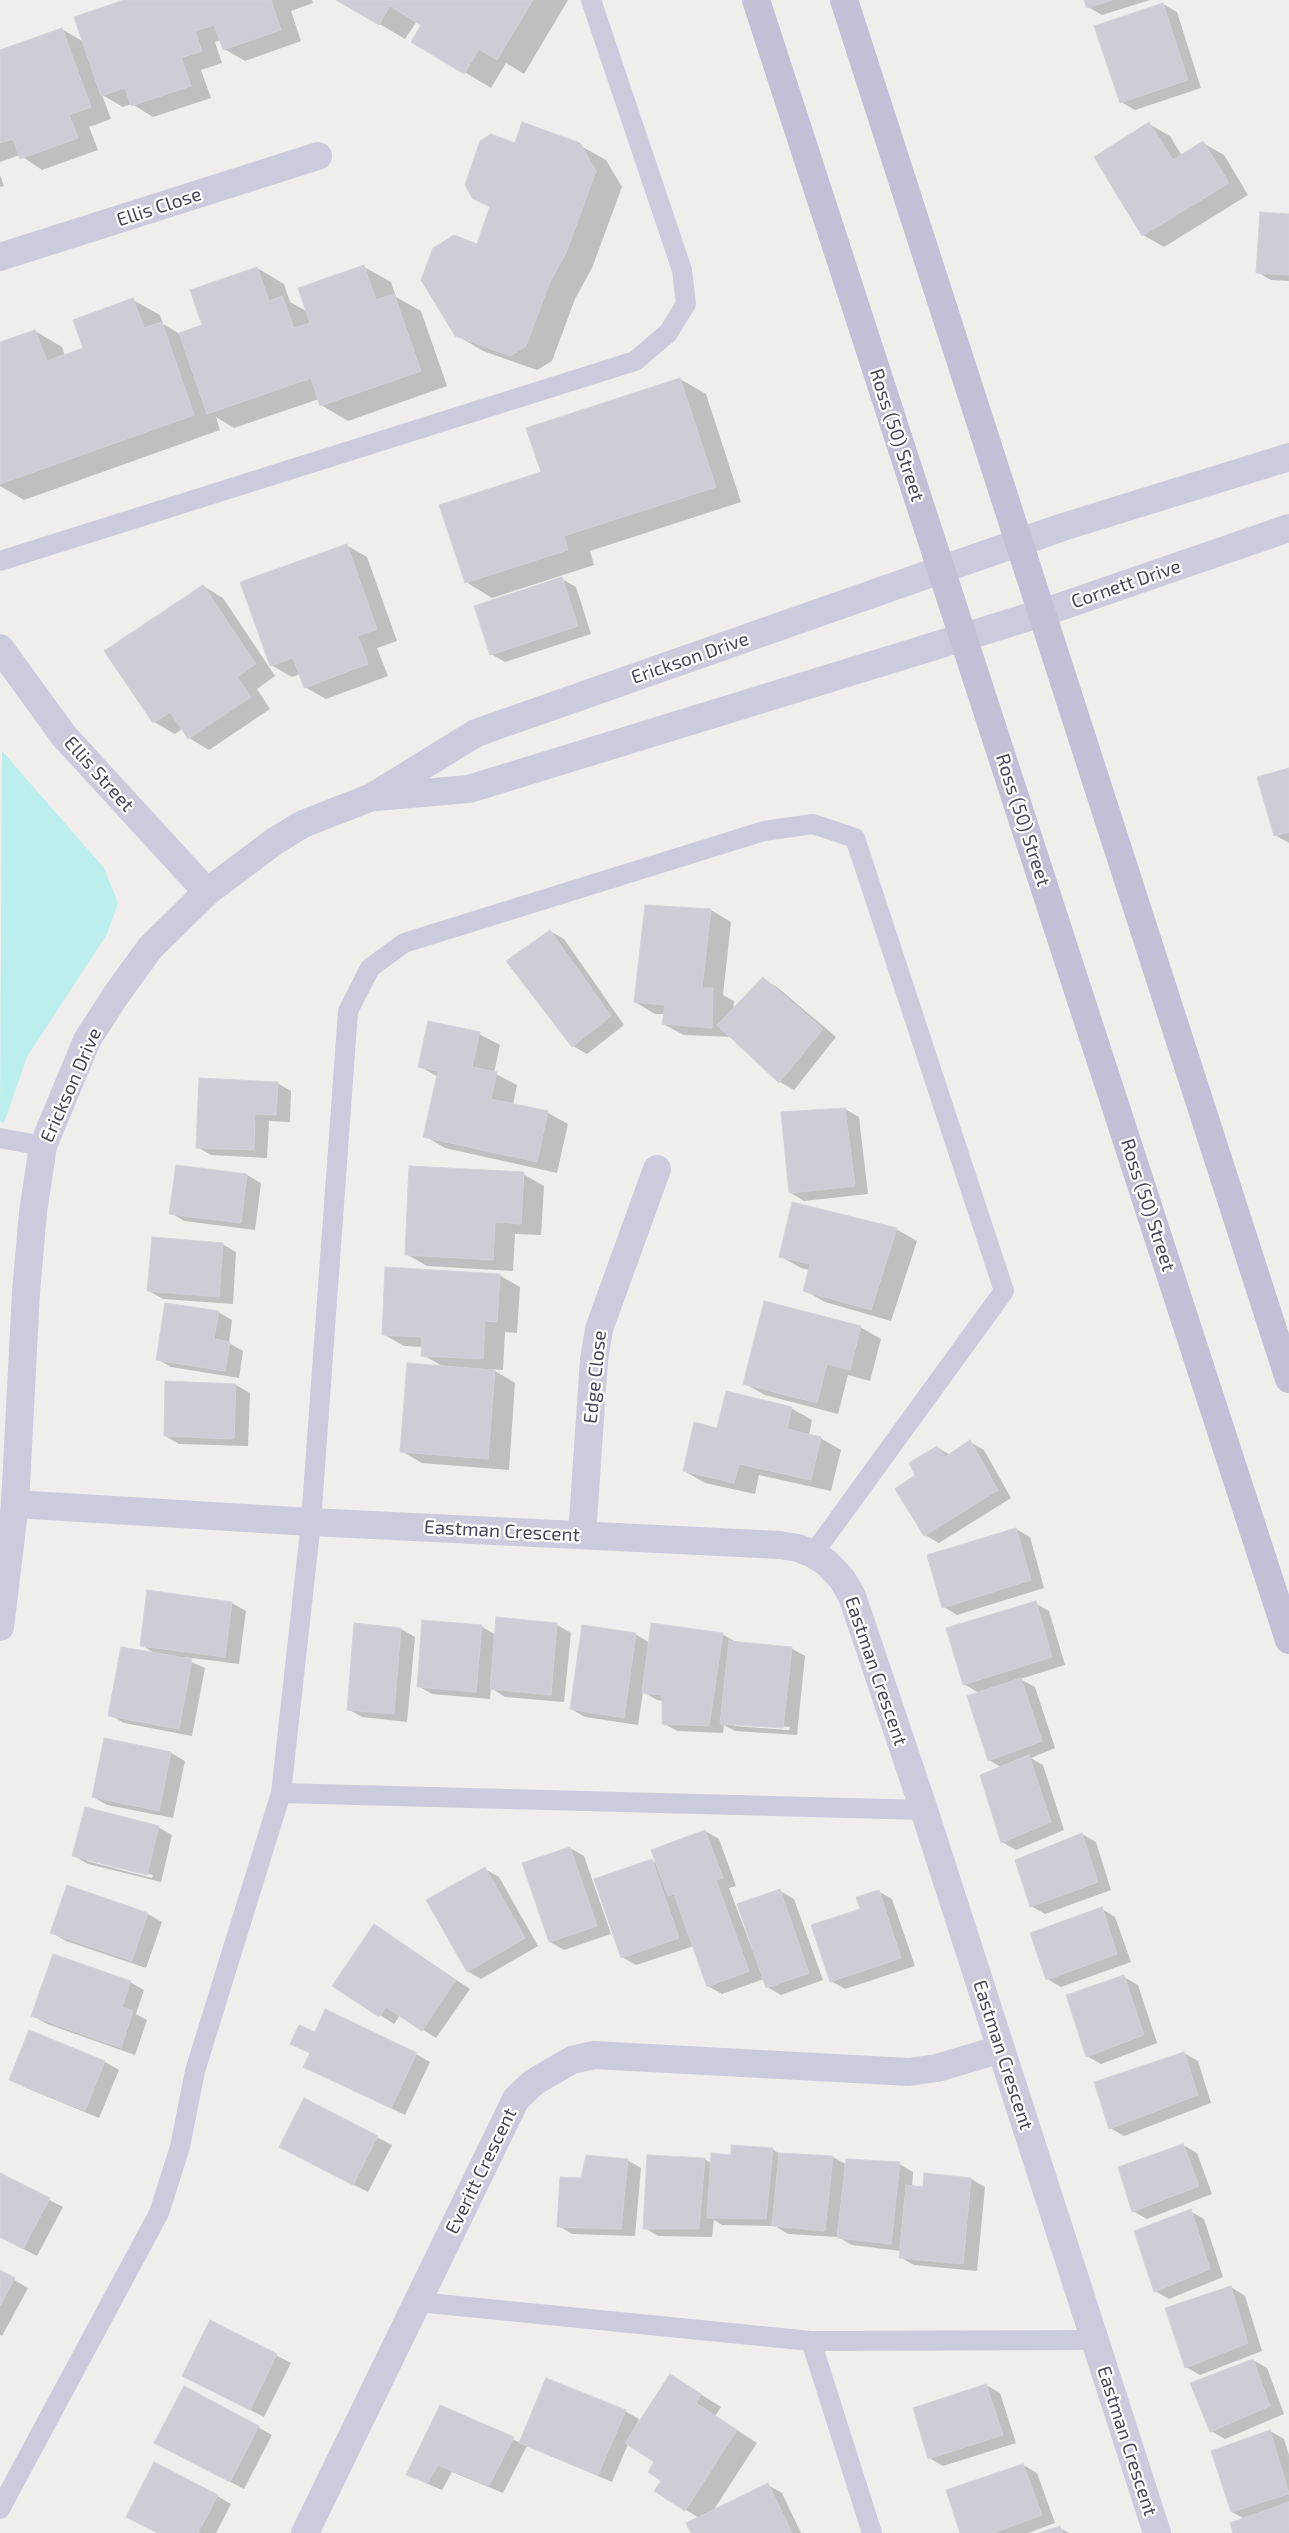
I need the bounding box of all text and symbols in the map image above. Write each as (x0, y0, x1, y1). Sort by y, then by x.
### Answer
street label: Ellis Close (114, 183, 204, 231)
street label: Ross (50) Street (865, 366, 929, 504)
street label: Cornett Drive (1068, 555, 1184, 613)
street label: Erickson Drive (628, 627, 752, 689)
street label: Ellis Street (59, 732, 139, 816)
street label: Ross (50) Street (991, 751, 1055, 889)
street label: Erickson Drive (36, 1024, 106, 1146)
street label: Ross (50) Street (1116, 1136, 1180, 1274)
street label: Edge Close (579, 1329, 611, 1425)
street label: Eastman Crescent (424, 1516, 580, 1546)
street label: Eastman Crescent (840, 1594, 912, 1748)
street label: Eastman Crescent (968, 1977, 1038, 2133)
street label: Everitt Crescent (441, 2104, 521, 2238)
street label: Eastman Crescent (1092, 2363, 1162, 2519)

